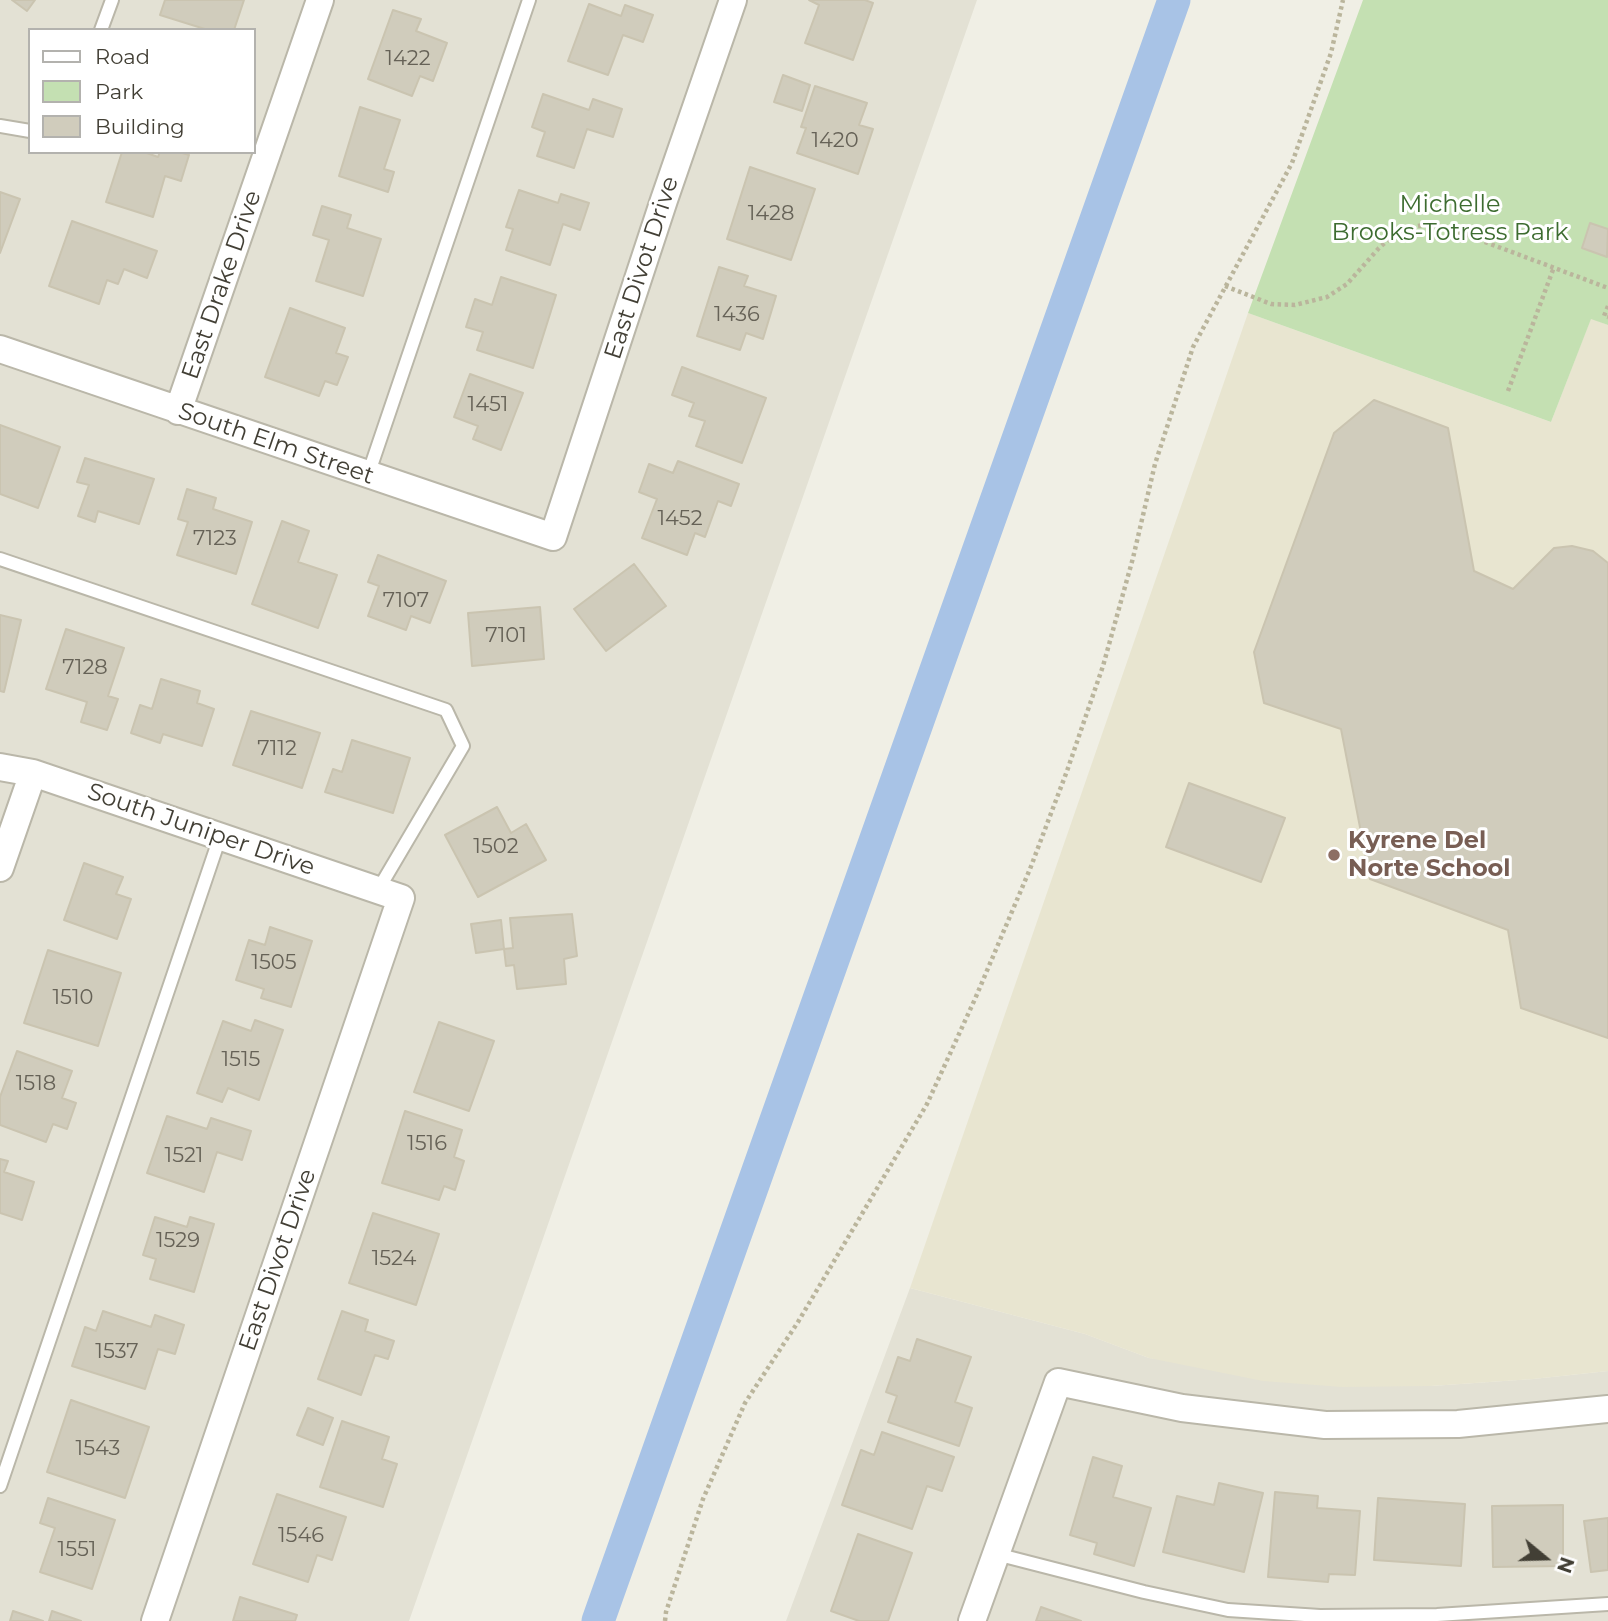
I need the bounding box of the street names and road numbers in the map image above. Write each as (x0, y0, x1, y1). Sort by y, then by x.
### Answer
street label: East Divot Drive (599, 173, 685, 363)
street label: East Drake Drive (176, 187, 268, 383)
street label: South Elm Street (174, 397, 378, 491)
street label: South Juniper Drive (84, 778, 318, 882)
street label: East Divot Drive (233, 1165, 323, 1355)

